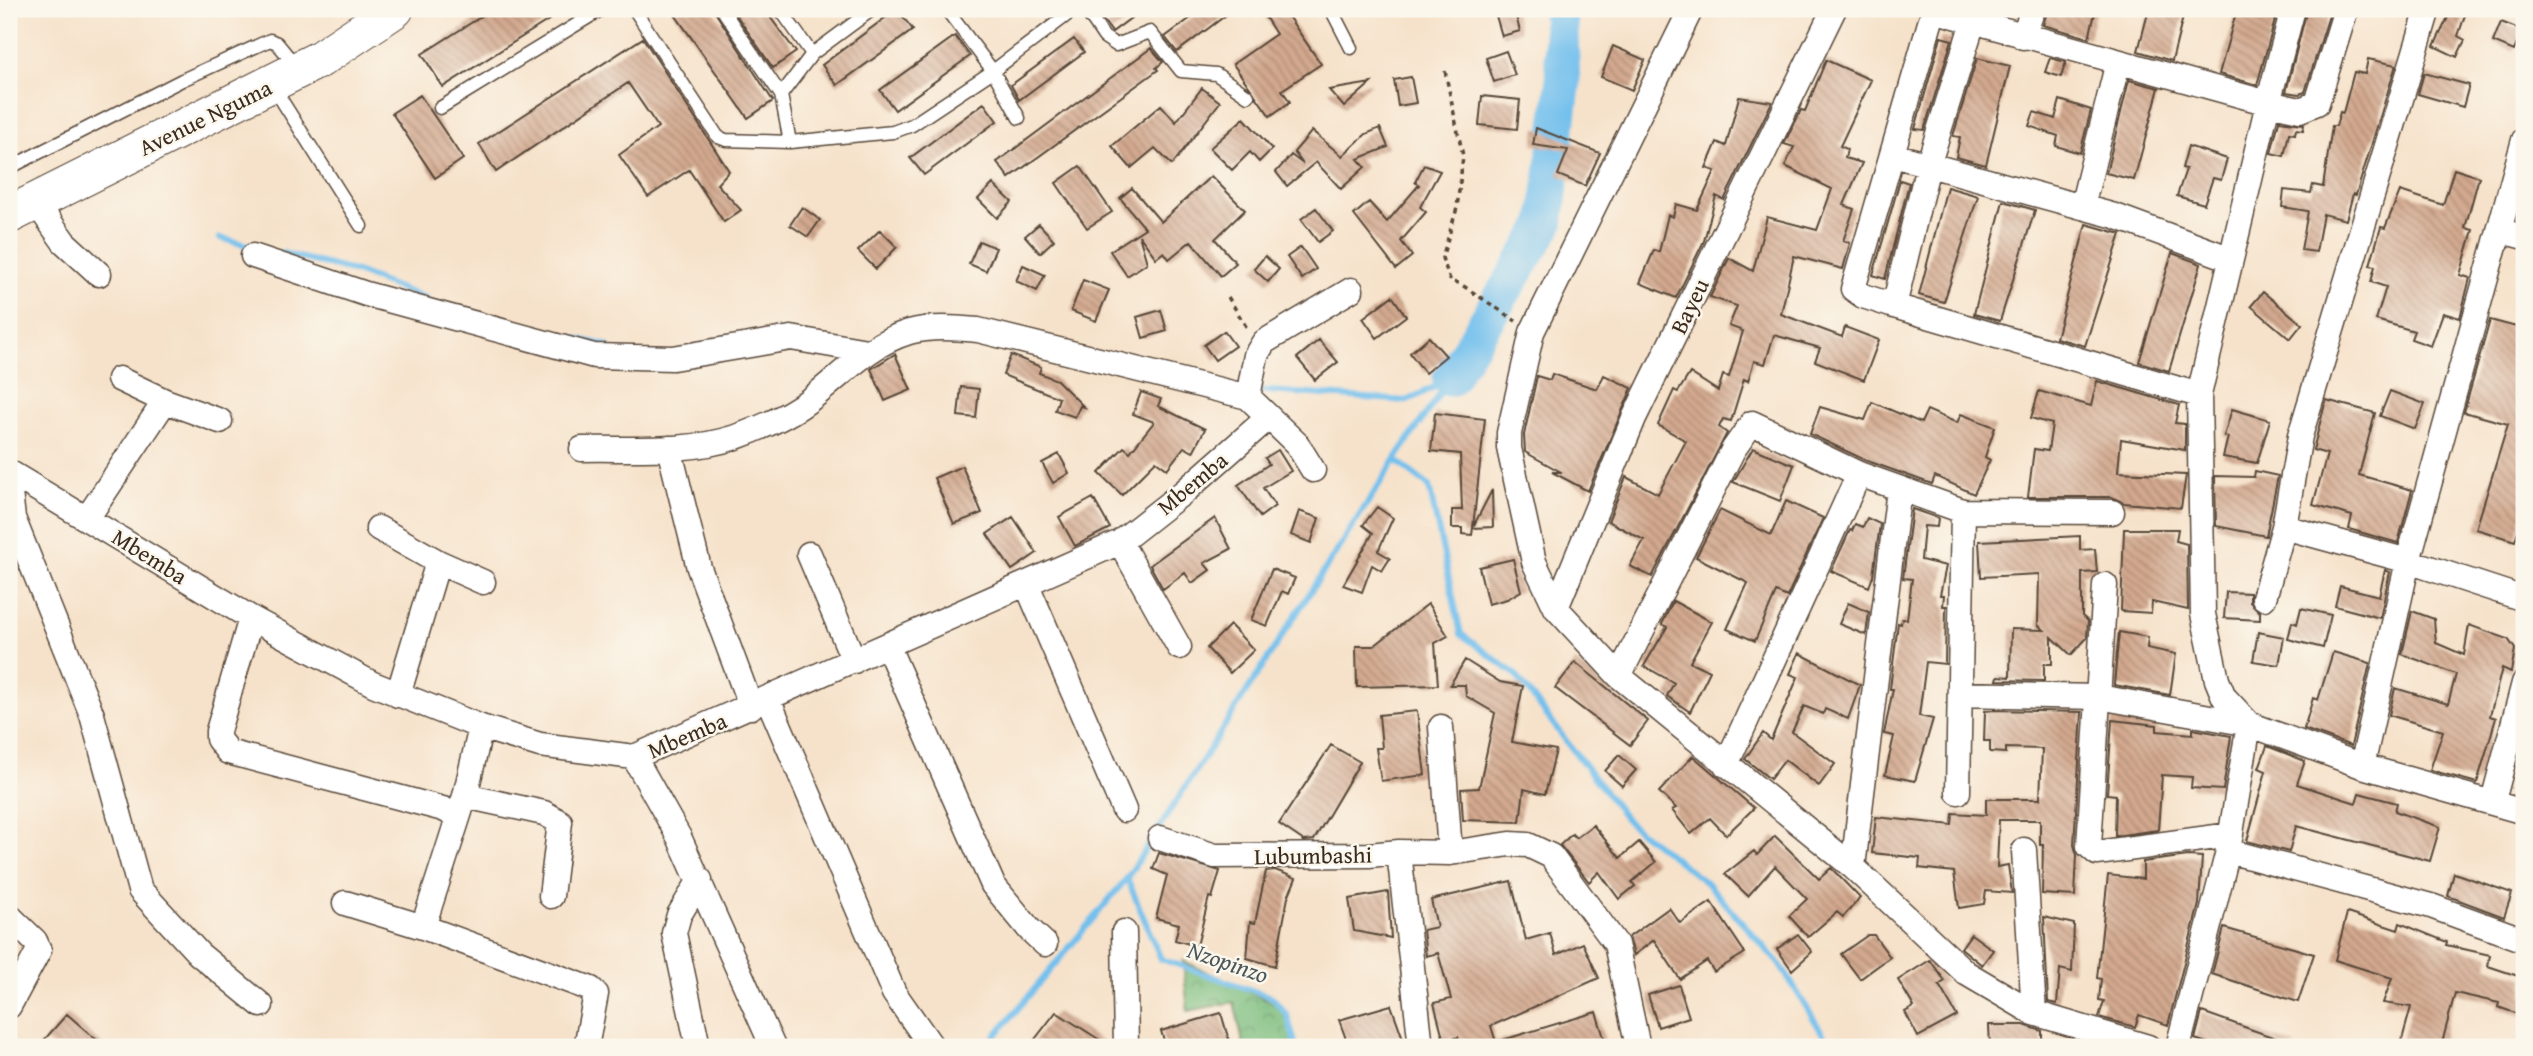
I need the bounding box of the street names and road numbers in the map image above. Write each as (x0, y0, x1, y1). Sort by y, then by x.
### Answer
street label: Avenue Nguma (133, 70, 277, 163)
street label: Bayeu (1661, 272, 1717, 339)
street label: Mbemba (1150, 444, 1235, 522)
street label: Mbemba (106, 520, 194, 592)
street label: Mbemba (642, 704, 732, 766)
street label: Lubumbashi (1254, 837, 1372, 873)

